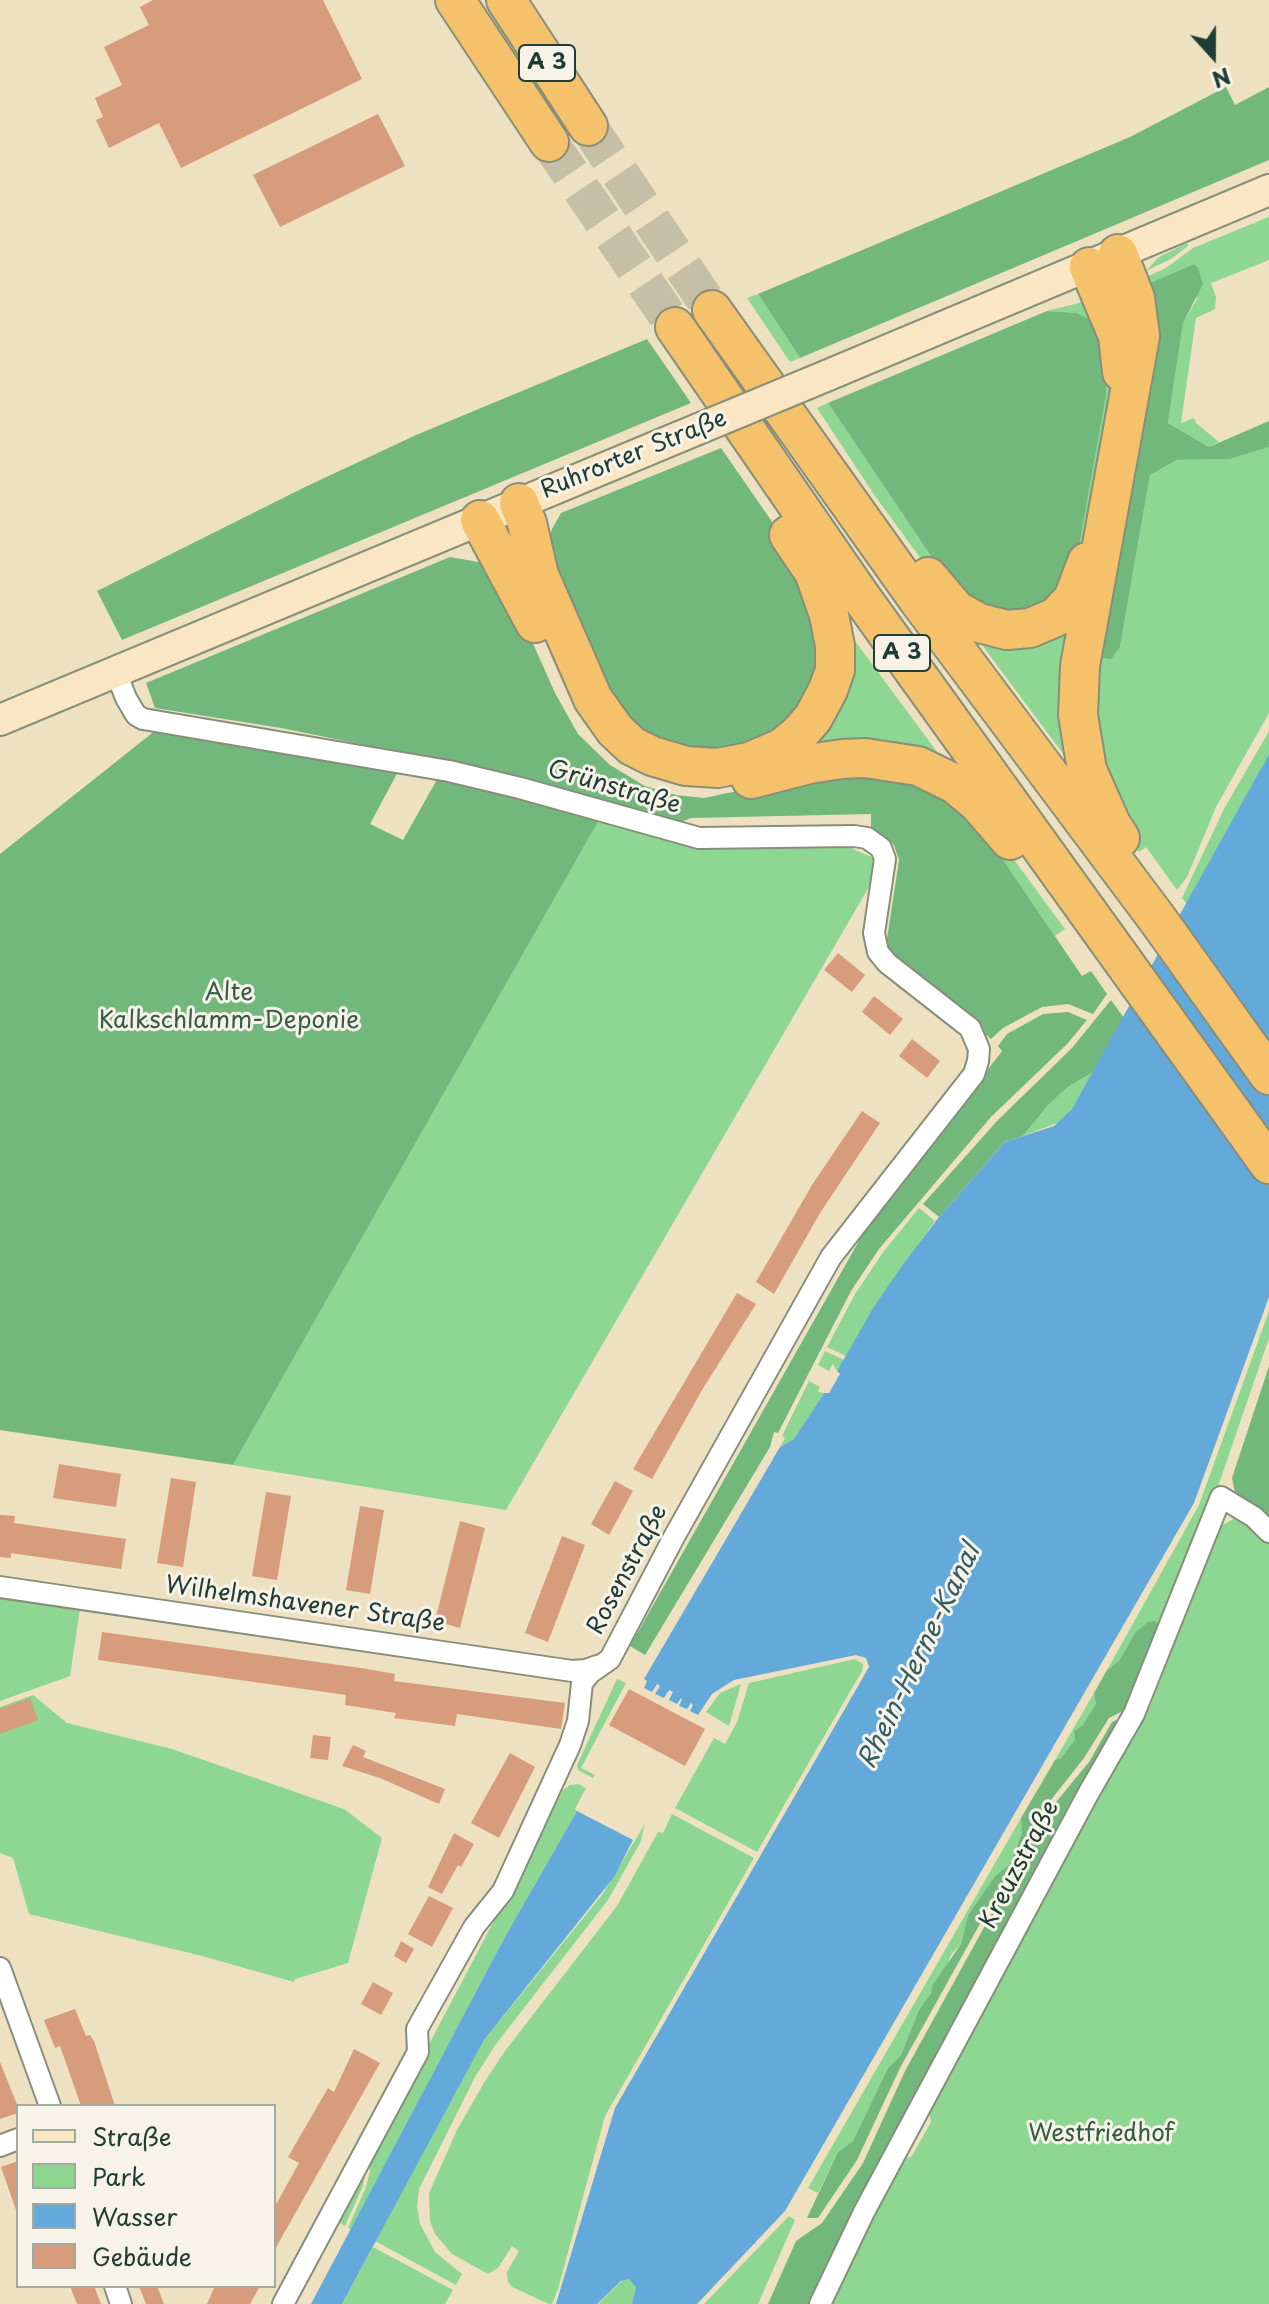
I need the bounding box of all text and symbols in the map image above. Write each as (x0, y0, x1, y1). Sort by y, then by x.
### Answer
north arrow (1173, 16, 1253, 96)
road number: A 3 (519, 45, 575, 81)
text: N (1208, 60, 1236, 97)
street label: Ruhrorter Straße (537, 405, 731, 505)
road number: A 3 (874, 635, 930, 671)
street label: Grünstraße (544, 755, 684, 821)
park label: Alte Kalkschlamm-Deponie (99, 979, 359, 1035)
street label: Rosenstraße (582, 1500, 674, 1640)
water label: Rhein-Herne-Kanal (852, 1540, 988, 1774)
street label: Wilhelmshavener Straße (163, 1571, 447, 1639)
street label: Kreuzstraße (974, 1796, 1066, 1934)
legend (16, 2104, 276, 2288)
text: Straße (92, 2118, 171, 2154)
park label: Westfriedhof (1028, 2120, 1174, 2148)
text: Park (92, 2158, 146, 2194)
text: Wasser (92, 2198, 177, 2234)
text: Gebäude (92, 2238, 192, 2274)

